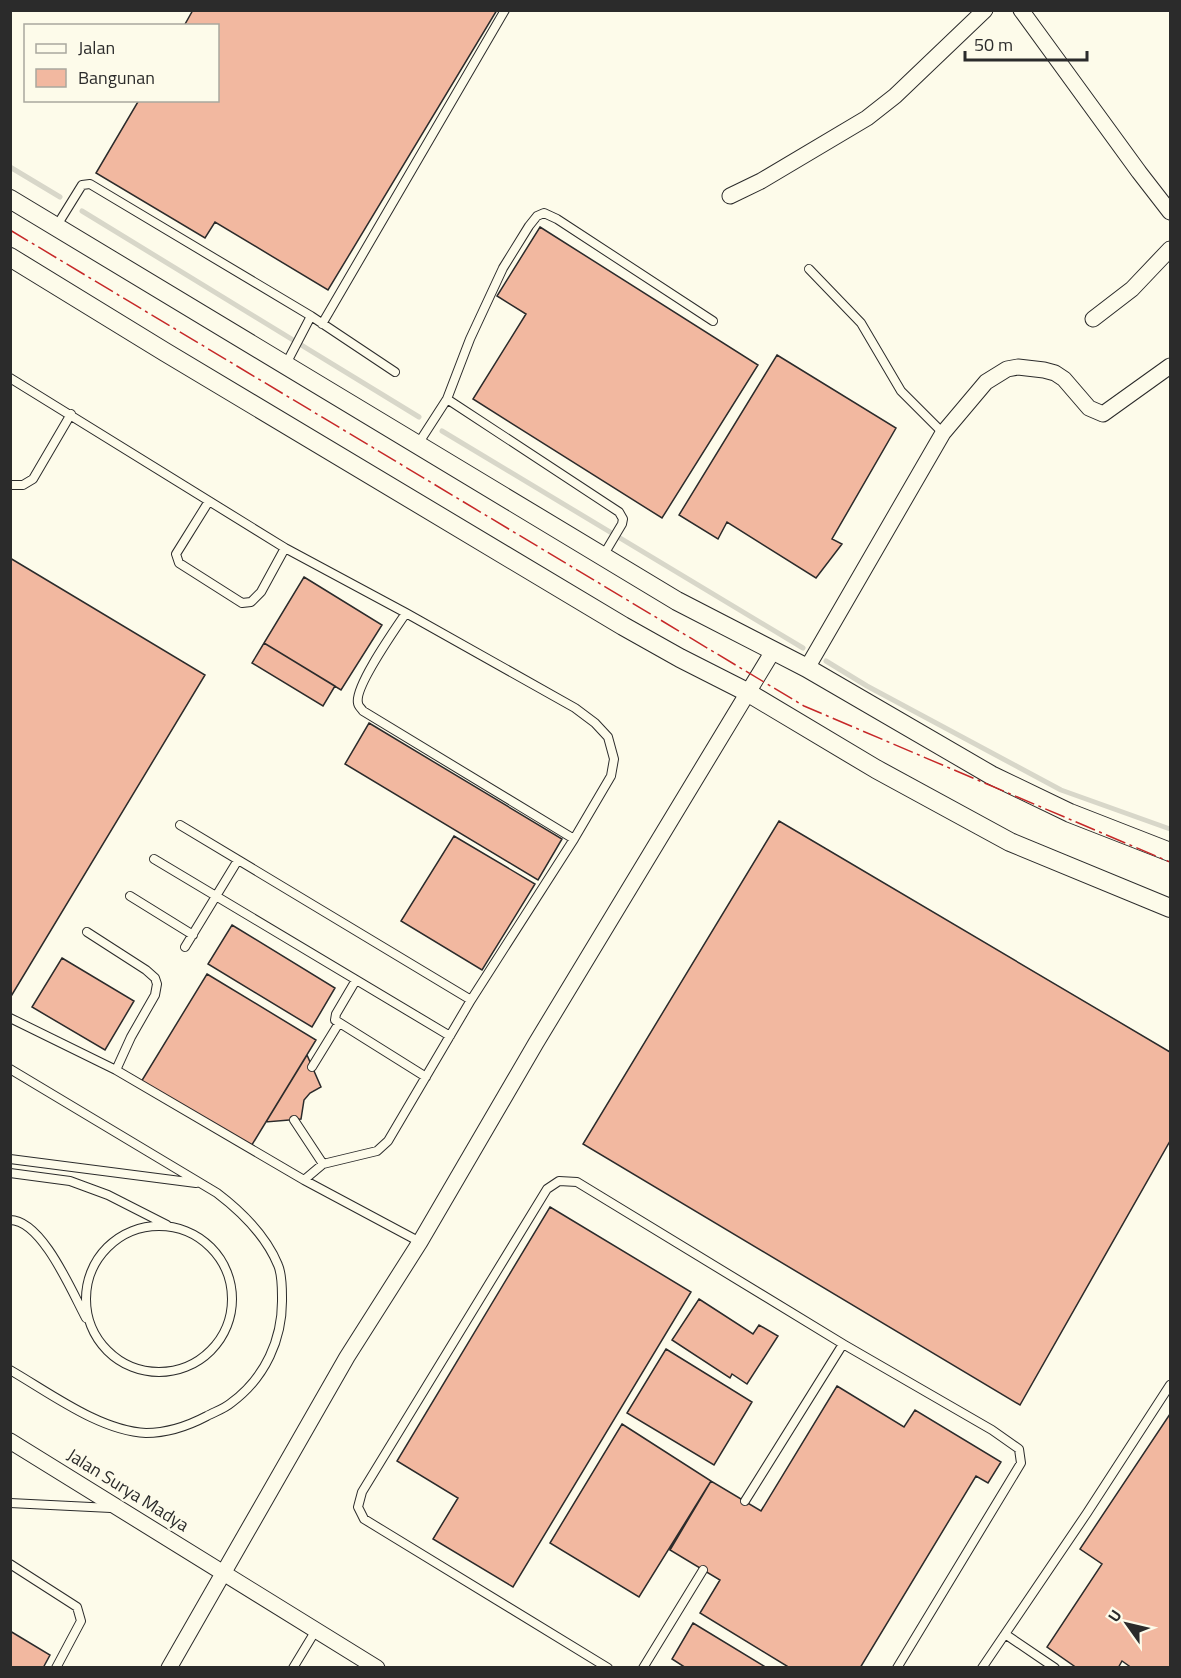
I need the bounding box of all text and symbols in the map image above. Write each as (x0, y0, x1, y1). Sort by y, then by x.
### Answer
legend (24, 24, 219, 102)
scale bar (965, 24, 1086, 62)
text: 50 m (974, 31, 1013, 58)
text: Jalan (78, 34, 115, 61)
text: Bangunan (78, 64, 155, 91)
street label: Jalan Surya Madya (62, 1441, 194, 1538)
north arrow (1097, 1594, 1157, 1654)
text: U (1102, 1605, 1127, 1627)

